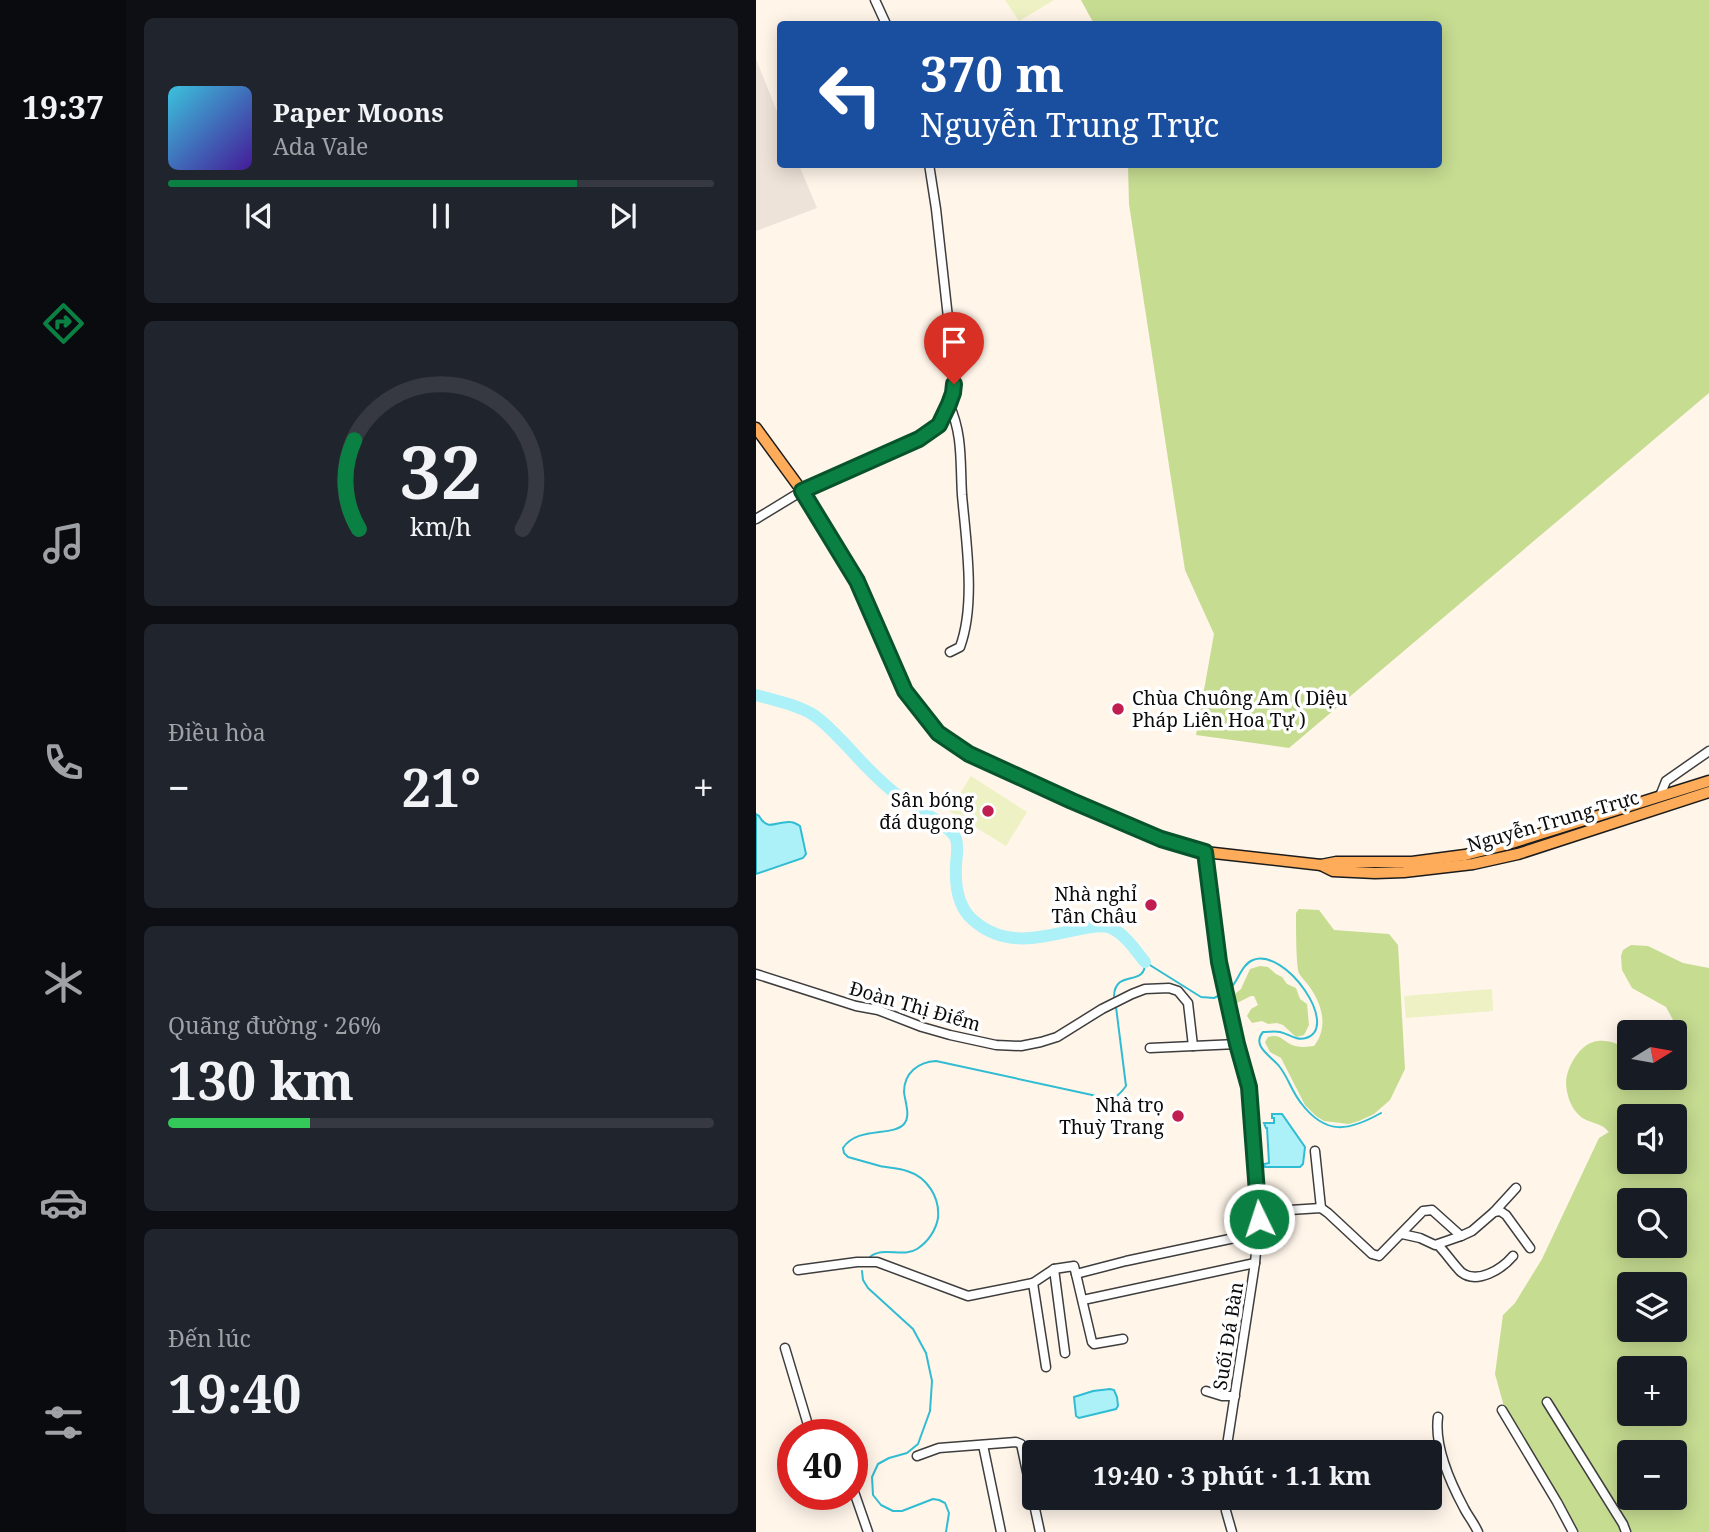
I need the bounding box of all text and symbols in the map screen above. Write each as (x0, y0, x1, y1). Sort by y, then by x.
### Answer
text: 370 m (920, 40, 1064, 106)
icon: left (805, 49, 896, 140)
text: 19:37 (22, 85, 104, 128)
text: Paper Moons (273, 94, 444, 130)
text: Nguyễn Trung Trực (920, 103, 1219, 146)
text: Ada Vale (273, 130, 368, 162)
icon: previous (240, 197, 278, 235)
icon: pause (422, 197, 460, 235)
icon: next (604, 197, 642, 235)
icon: directions (39, 299, 88, 348)
pin (924, 312, 984, 384)
icon: arrive (935, 323, 973, 361)
text: 32 (400, 422, 482, 521)
text: km/h (410, 509, 472, 543)
icon: music (39, 519, 88, 568)
place label: Chùa Chuông Am ( Diệu Pháp Liên Hoa Tự ) (1132, 685, 1348, 733)
marker: Chùa Chuông Am ( Diệu Pháp Liên Hoa Tự ) (1110, 701, 1126, 717)
text: Điều hòa (168, 716, 266, 748)
icon: phone (39, 738, 88, 787)
text: 21° (402, 751, 481, 822)
text: − (168, 761, 190, 813)
text: + (693, 761, 714, 813)
street label: Nguyễn Trung Trực (1464, 784, 1642, 858)
place label: Sân bóng đá dugong (879, 787, 974, 835)
marker: Sân bóng đá dugong (980, 803, 996, 819)
place label: Nhà nghỉ Tân Châu (1052, 881, 1137, 929)
marker: Nhà nghỉ Tân Châu (1143, 897, 1159, 913)
icon: climate (39, 958, 88, 1007)
street label: Đoàn Thị Điểm (846, 975, 984, 1037)
text: Quãng đường · 26% (168, 1009, 381, 1041)
north arrow (1617, 1020, 1687, 1090)
map controls (1617, 1020, 1687, 1510)
text: 130 km (168, 1044, 354, 1115)
place label: Nhà trọ Thuỳ Trang (1059, 1092, 1164, 1140)
button: sound (1617, 1104, 1687, 1174)
marker: Nhà trọ Thuỳ Trang (1170, 1108, 1186, 1124)
icon: car (39, 1178, 88, 1227)
position arrow (1222, 1182, 1296, 1256)
button: search (1617, 1188, 1687, 1258)
button: layers (1617, 1272, 1687, 1342)
street label: Suối Đá Bàn (1207, 1280, 1249, 1392)
text: Đến lúc (168, 1322, 251, 1354)
button: + (1617, 1356, 1687, 1426)
text: 19:40 (168, 1357, 301, 1428)
icon: filters (39, 1398, 88, 1447)
speed limit sign: 40 (777, 1419, 868, 1510)
button: − (1617, 1440, 1687, 1510)
text: 19:40 · 3 phút · 1.1 km (1093, 1457, 1371, 1493)

